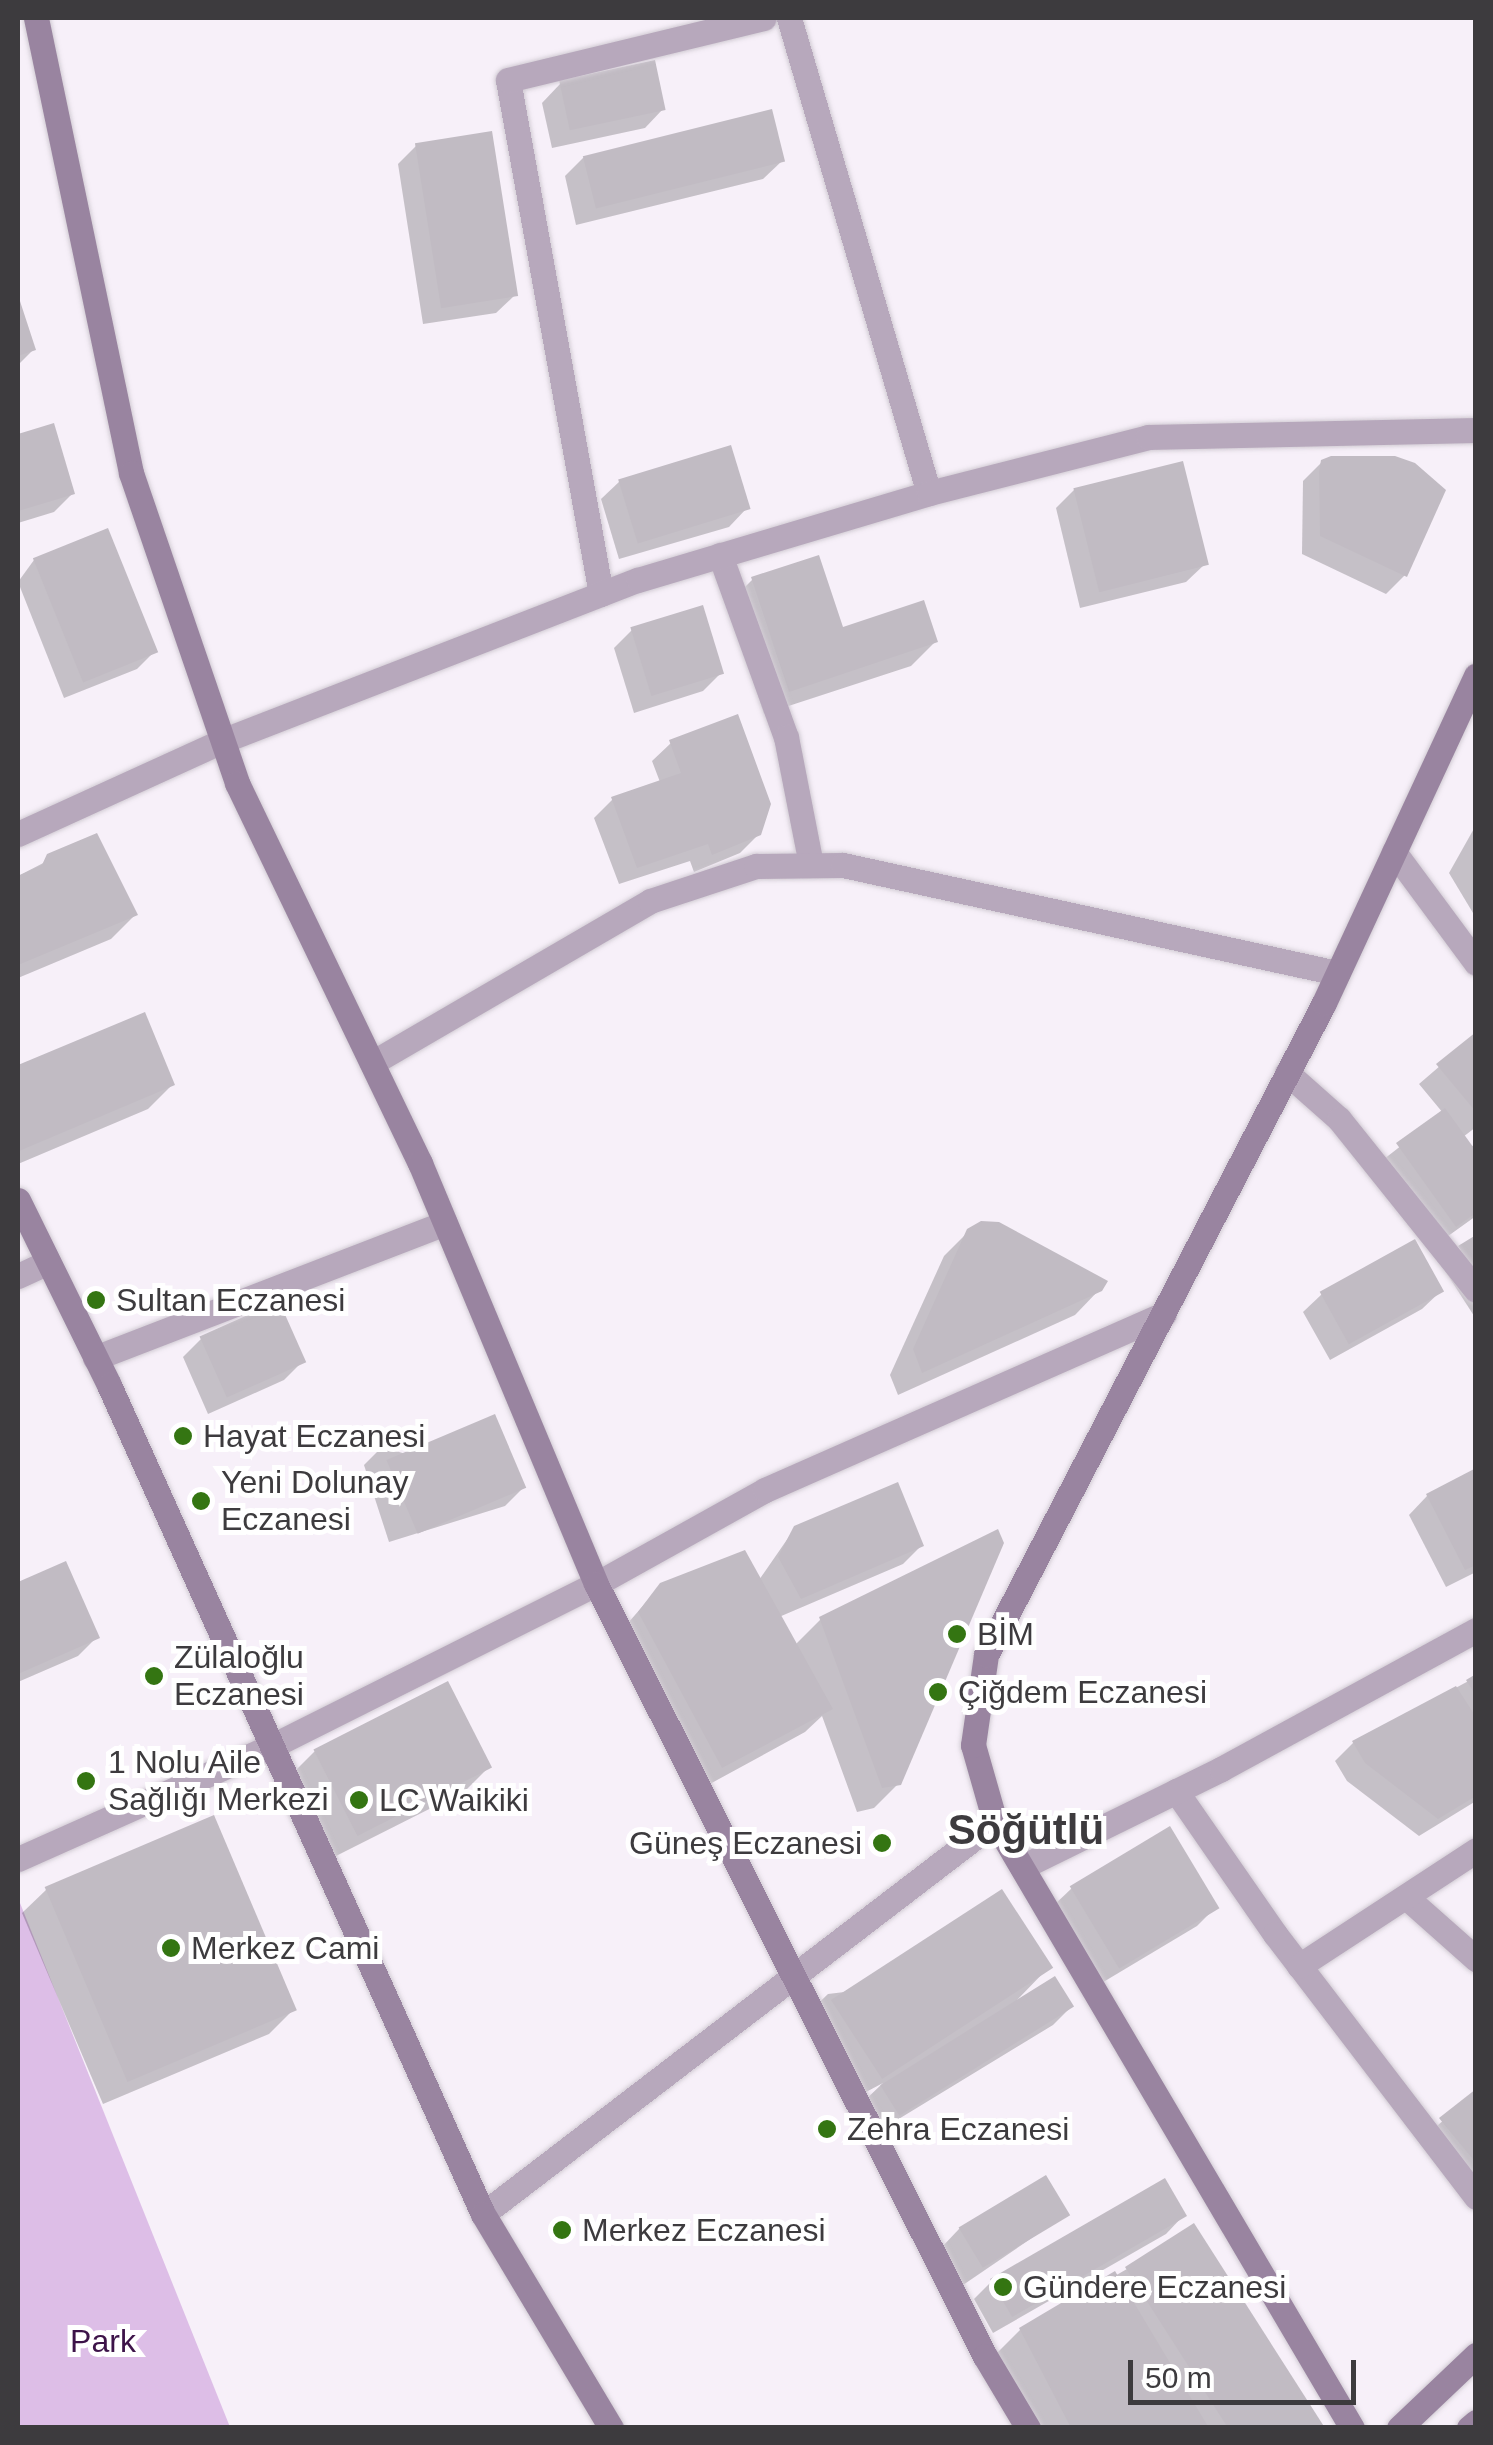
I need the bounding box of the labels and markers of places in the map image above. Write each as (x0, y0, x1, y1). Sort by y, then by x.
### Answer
place label: Sultan Eczanesi (116, 1281, 345, 1319)
marker: Sultan Eczanesi (85, 1289, 107, 1311)
place label: Hayat Eczanesi (203, 1417, 425, 1455)
marker: Hayat Eczanesi (172, 1425, 194, 1447)
place label: Yeni Dolunay Eczanesi (221, 1464, 408, 1539)
marker: Yeni Dolunay Eczanesi (190, 1490, 212, 1512)
place label: BİM (977, 1615, 1034, 1653)
marker: BİM (946, 1623, 968, 1645)
place label: Zülaloğlu Eczanesi (174, 1639, 304, 1714)
marker: Zülaloğlu Eczanesi (143, 1665, 165, 1687)
place label: Çiğdem Eczanesi (958, 1673, 1207, 1711)
marker: Çiğdem Eczanesi (927, 1681, 949, 1703)
place label: 1 Nolu Aile Sağlığı Merkezi (108, 1744, 329, 1819)
marker: 1 Nolu Aile Sağlığı Merkezi (73, 1768, 99, 1794)
place label: LC Waikiki (379, 1781, 529, 1819)
marker: LC Waikiki (348, 1789, 370, 1811)
place label: Güneş Eczanesi (629, 1824, 862, 1862)
marker: Güneş Eczanesi (871, 1832, 893, 1854)
place label: Merkez Cami (191, 1929, 379, 1967)
marker: Merkez Cami (160, 1937, 182, 1959)
place label: Zehra Eczanesi (847, 2110, 1069, 2148)
marker: Zehra Eczanesi (816, 2118, 838, 2140)
place label: Merkez Eczanesi (582, 2211, 826, 2249)
marker: Merkez Eczanesi (551, 2219, 573, 2241)
place label: Gündere Eczanesi (1023, 2268, 1286, 2306)
marker: Gündere Eczanesi (992, 2276, 1014, 2298)

